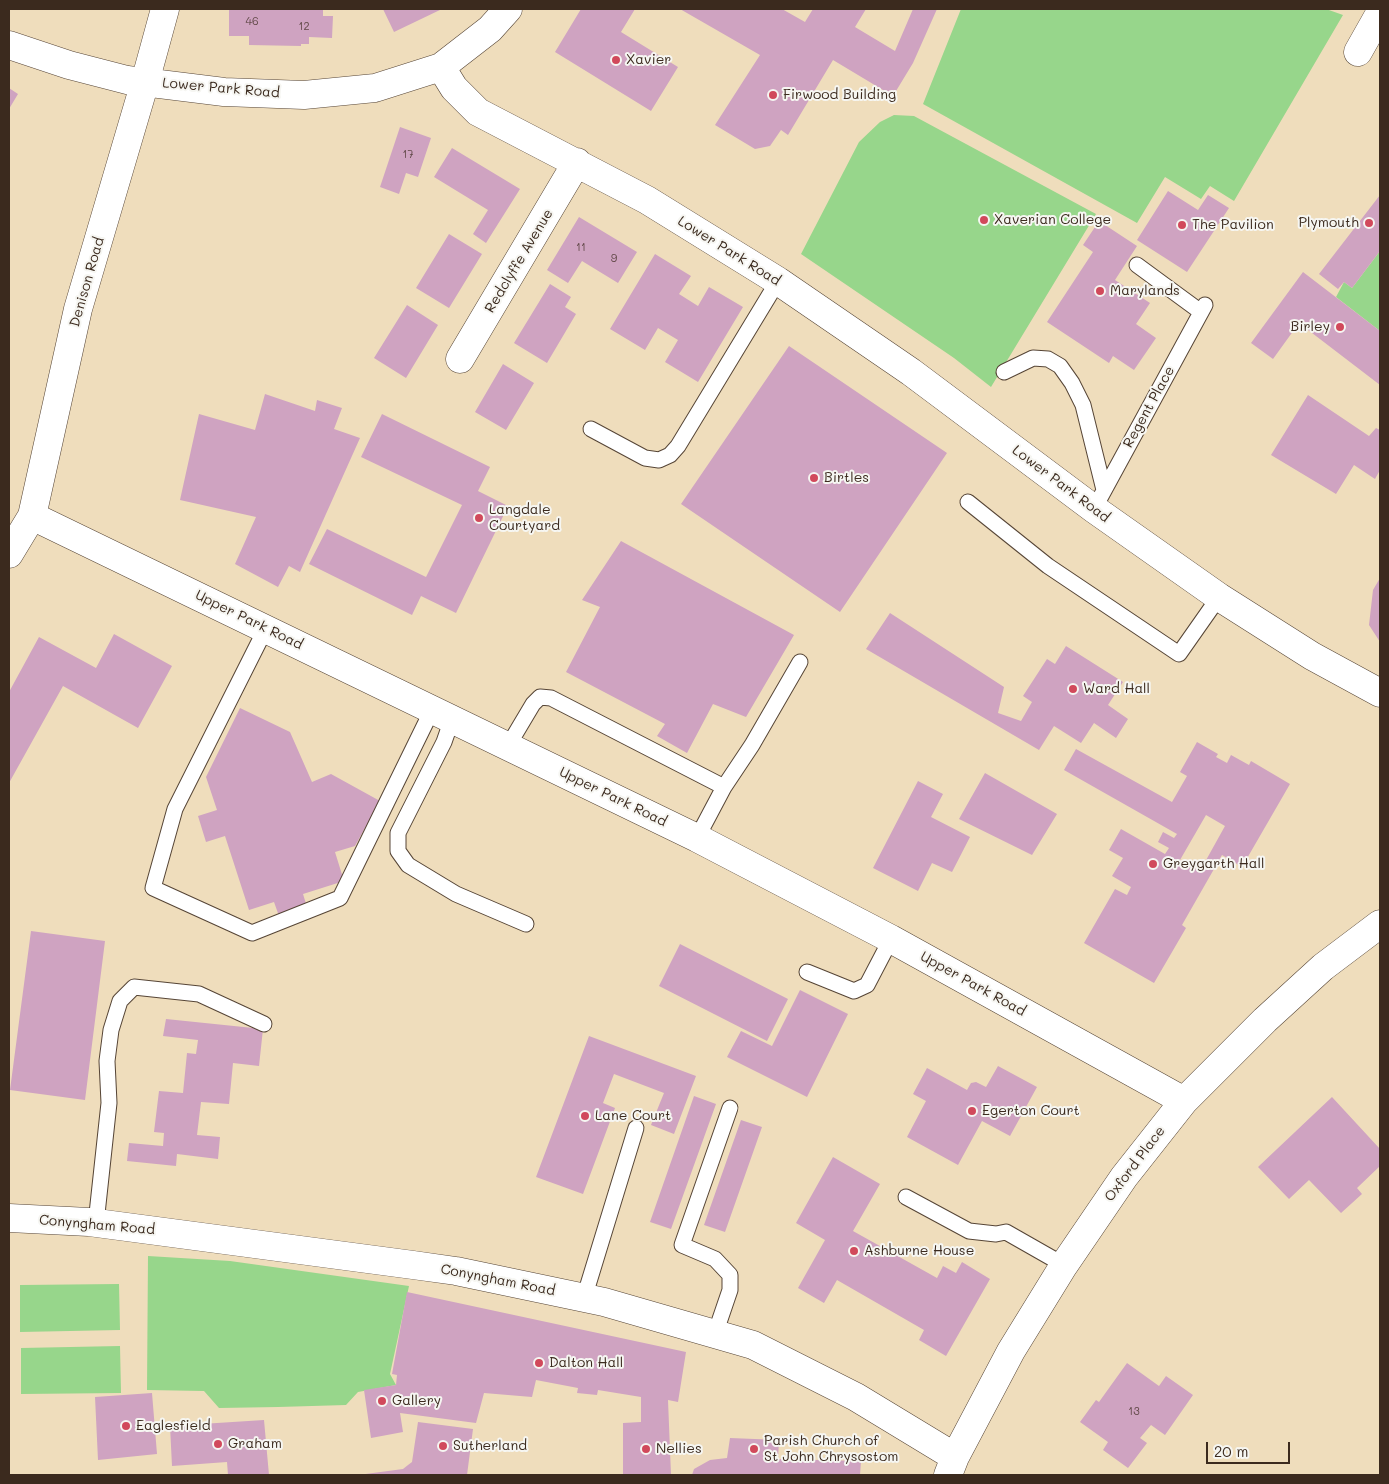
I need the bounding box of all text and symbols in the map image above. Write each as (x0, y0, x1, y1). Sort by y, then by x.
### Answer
house number: 46 (245, 15, 259, 29)
house number: 12 (298, 20, 310, 34)
place label: Xavier (626, 52, 671, 68)
marker: Xavier (610, 54, 622, 66)
street label: Lower Park Road (162, 74, 280, 102)
place label: Firwood Building (783, 87, 896, 103)
marker: Firwood Building (767, 89, 779, 101)
house number: 17 (402, 148, 414, 162)
street label: Redclyffe Avenue (481, 206, 557, 316)
place label: Xaverian College (994, 212, 1111, 228)
street label: Lower Park Road (675, 213, 783, 289)
marker: Xaverian College (978, 214, 990, 226)
place label: Plymouth (1298, 215, 1359, 231)
place label: The Pavilion (1192, 217, 1274, 233)
marker: Plymouth (1363, 217, 1375, 229)
marker: The Pavilion (1176, 219, 1188, 231)
street label: Denison Road (66, 235, 108, 329)
house number: 11 (576, 241, 586, 255)
house number: 9 (611, 252, 617, 266)
place label: Marylands (1110, 283, 1180, 299)
marker: Marylands (1094, 285, 1106, 297)
place label: Birley (1291, 319, 1330, 335)
marker: Birley (1334, 321, 1346, 333)
street label: Regent Place (1120, 363, 1178, 451)
street label: Lower Park Road (1009, 442, 1113, 526)
place label: Birtles (824, 470, 869, 486)
marker: Birtles (808, 472, 820, 484)
place label: Langdale Courtyard (489, 502, 560, 534)
marker: Langdale Courtyard (473, 512, 485, 524)
street label: Upper Park Road (192, 587, 306, 653)
place label: Ward Hall (1083, 681, 1150, 697)
marker: Ward Hall (1067, 683, 1079, 695)
street label: Upper Park Road (556, 764, 670, 830)
place label: Greygarth Hall (1163, 856, 1265, 872)
marker: Greygarth Hall (1147, 858, 1159, 870)
street label: Upper Park Road (917, 948, 1029, 1020)
place label: Egerton Court (982, 1103, 1080, 1119)
marker: Egerton Court (966, 1105, 978, 1117)
place label: Lane Court (595, 1108, 671, 1124)
marker: Lane Court (579, 1110, 591, 1122)
street label: Oxford Place (1101, 1123, 1169, 1205)
street label: Conyngham Road (38, 1212, 156, 1238)
place label: Ashburne House (864, 1243, 974, 1259)
marker: Ashburne House (848, 1245, 860, 1257)
street label: Conyngham Road (439, 1261, 557, 1299)
place label: Dalton Hall (549, 1355, 623, 1371)
marker: Dalton Hall (533, 1357, 545, 1369)
place label: Gallery (392, 1393, 441, 1409)
marker: Gallery (376, 1395, 388, 1407)
house number: 13 (1128, 1405, 1140, 1419)
place label: Eaglesfield (136, 1418, 211, 1434)
marker: Eaglesfield (120, 1420, 132, 1432)
scale bar (1209, 1432, 1293, 1464)
place label: Parish Church of St John Chrysostom (764, 1433, 898, 1465)
place label: Graham (228, 1436, 282, 1452)
marker: Graham (212, 1438, 224, 1450)
place label: Sutherland (453, 1438, 527, 1454)
marker: Sutherland (437, 1440, 449, 1452)
place label: Nellies (656, 1441, 702, 1457)
text: 20 m (1214, 1441, 1248, 1461)
marker: Nellies (640, 1443, 652, 1455)
marker: Parish Church of St John Chrysostom (748, 1443, 760, 1455)

